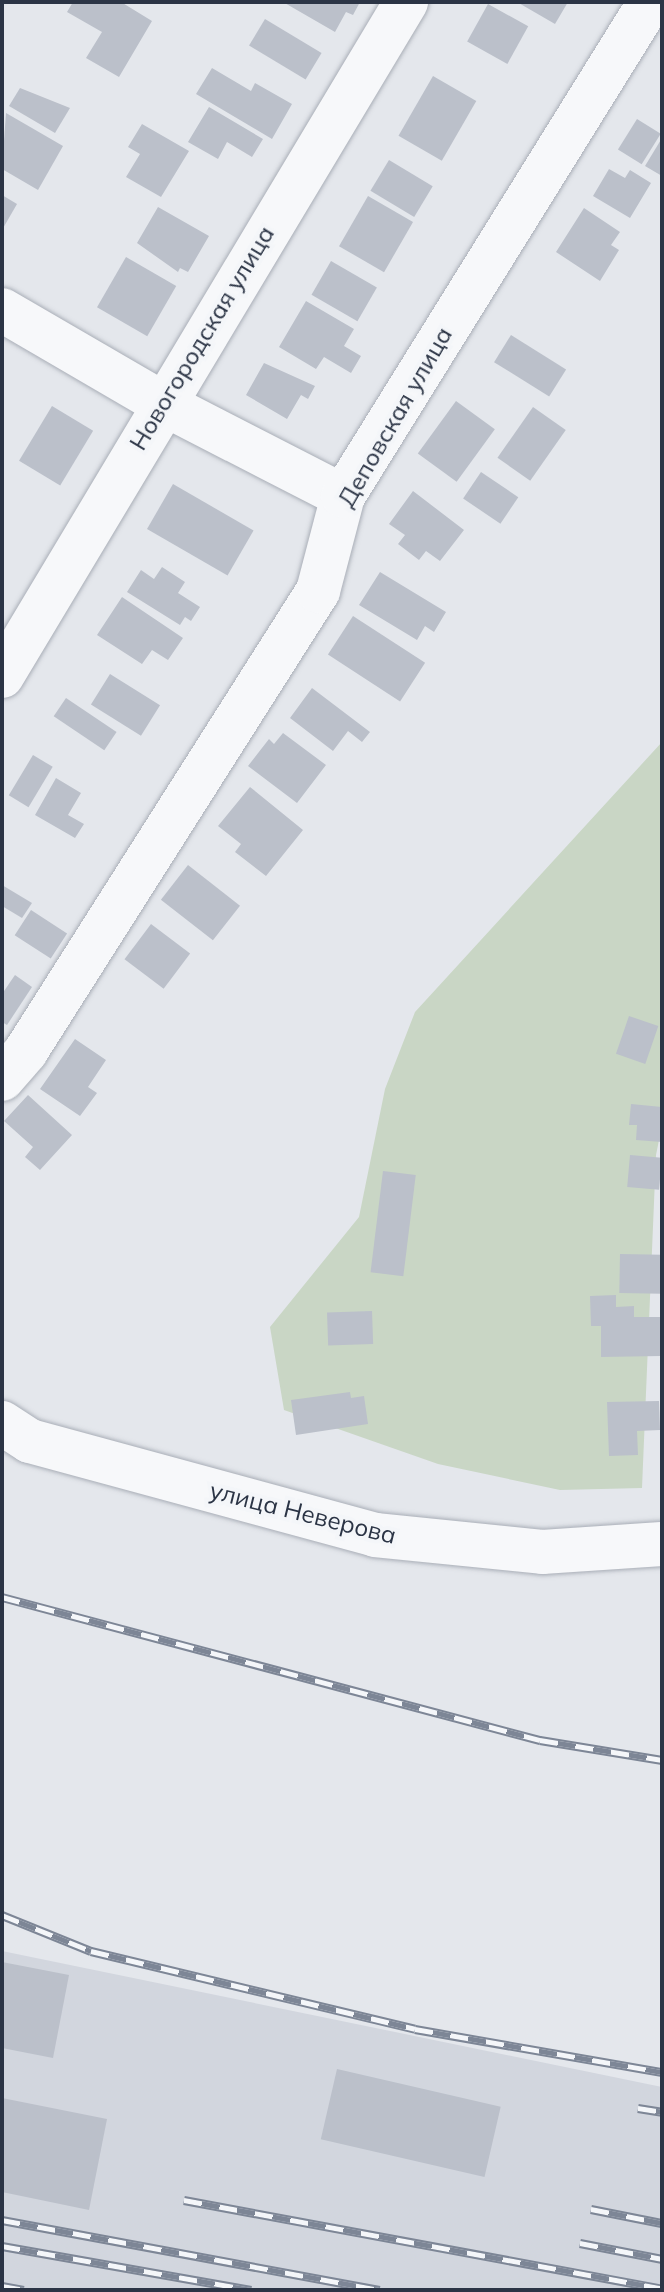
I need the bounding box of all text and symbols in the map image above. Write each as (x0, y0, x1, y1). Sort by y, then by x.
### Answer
street label: Новогородская улица (124, 221, 280, 455)
street label: Деповская улица (332, 322, 458, 512)
street label: улица Неверова (207, 1476, 399, 1550)

